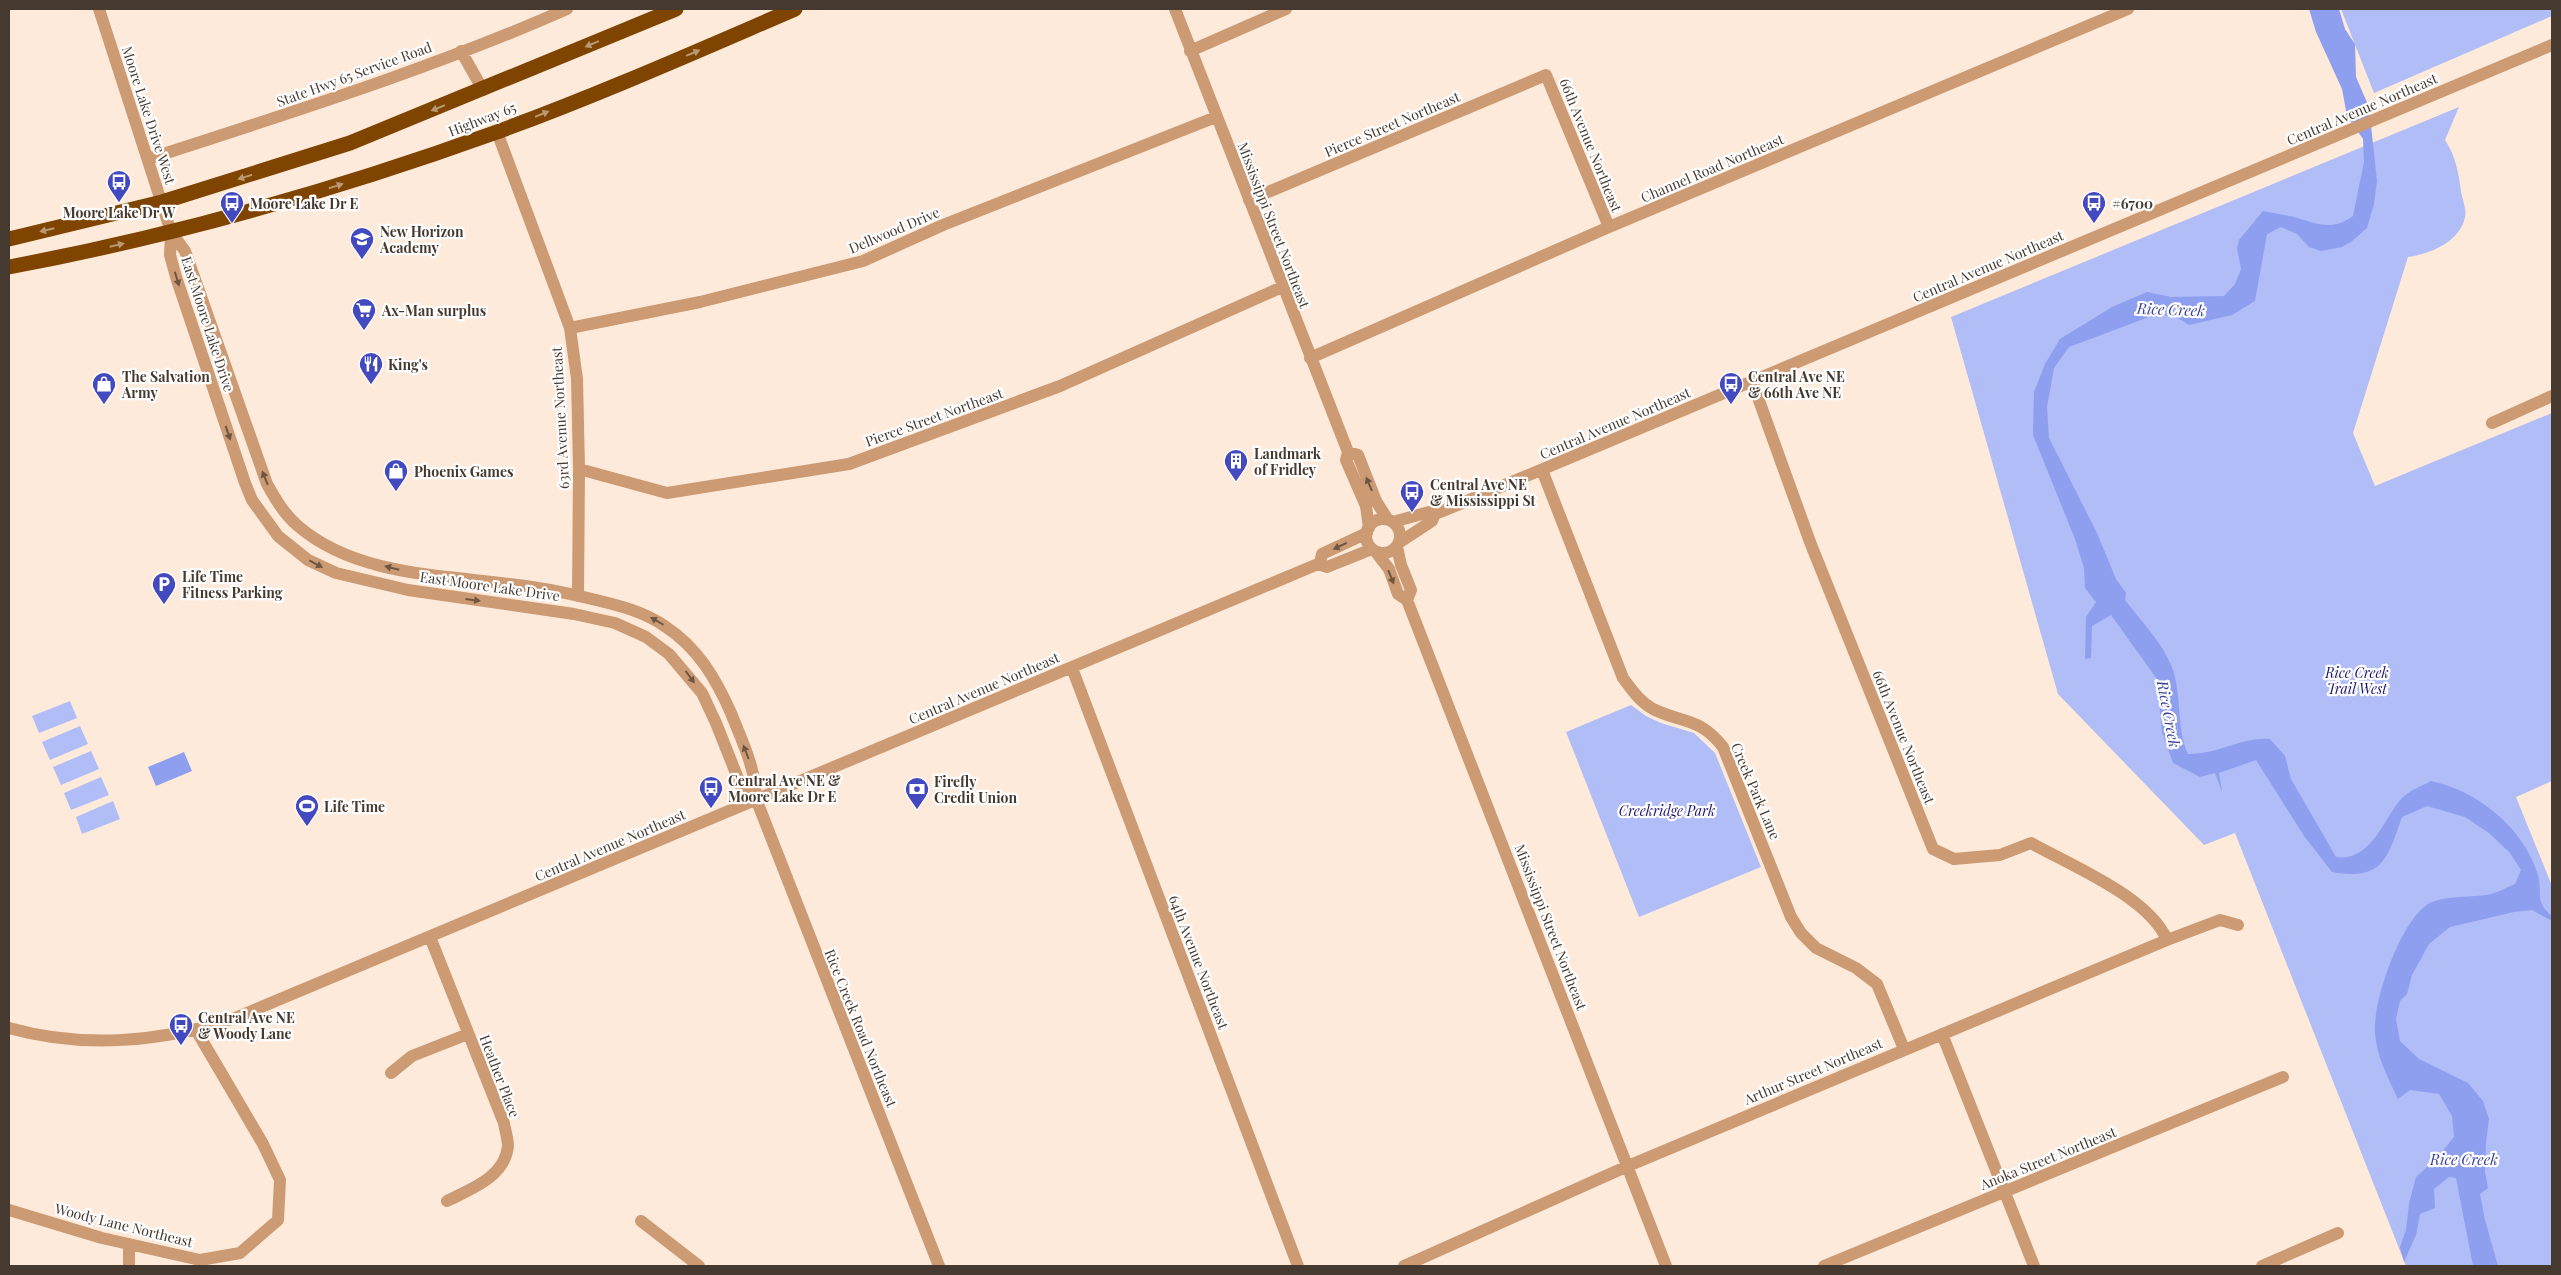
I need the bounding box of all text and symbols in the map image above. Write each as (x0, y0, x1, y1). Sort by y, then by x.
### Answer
street label: State Hwy 65 Service Road (274, 37, 434, 111)
one-way arrow (585, 40, 599, 48)
street label: Moore Lake Drive West (118, 44, 181, 187)
one-way arrow (686, 48, 700, 56)
street label: Central Avenue Northeast (2284, 68, 2441, 149)
street label: 66th Avenue Northeast (1556, 75, 1627, 216)
street label: Pierce Street Northeast (1321, 86, 1464, 161)
street label: Highway 65 (445, 97, 519, 141)
one-way arrow (431, 104, 445, 112)
one-way arrow (535, 109, 549, 117)
street label: Channel Road Northeast (1638, 129, 1787, 207)
street label: Mississippi Street Northeast (1234, 139, 1315, 312)
bus stop icon: Moore Lake Dr W (106, 169, 132, 203)
one-way arrow (237, 173, 252, 181)
one-way arrow (328, 181, 343, 189)
bus stop icon: Moore Lake Dr E (219, 190, 245, 224)
bus stop icon: #6700 (2081, 190, 2107, 224)
place label: Moore Lake Dr E (250, 194, 359, 213)
place label: #6700 (2112, 194, 2153, 213)
street label: Dellwood Drive (846, 202, 942, 258)
place label: Moore Lake Dr W (63, 203, 176, 222)
place label: New Horizon Academy (379, 222, 464, 257)
street label: Central Avenue Northeast (1910, 225, 2067, 306)
one-way arrow (39, 226, 54, 234)
school or university icon: New Horizon Academy (349, 226, 375, 260)
one-way arrow (109, 241, 124, 249)
street label: East Moore Lake Drive (177, 254, 239, 394)
one-way arrow (173, 272, 181, 287)
supermarket icon: Ax-Man surplus (351, 297, 377, 331)
water label: Rice Creek (2136, 298, 2206, 320)
place label: Ax-Man surplus (381, 301, 486, 320)
street label: 63rd Avenue Northeast (547, 345, 573, 490)
restaurant icon: King's (358, 351, 384, 385)
place label: King's (388, 355, 428, 374)
place label: The Salvation Army (121, 367, 210, 402)
place label: Central Ave NE & 66th Ave NE (1748, 367, 1845, 402)
shop icon: The Salvation Army (91, 371, 117, 405)
bus stop icon: Central Ave NE & 66th Ave NE (1718, 371, 1744, 405)
street label: Central Avenue Northeast (1537, 382, 1694, 463)
street label: Pierce Street Northeast (862, 383, 1007, 451)
one-way arrow (225, 426, 233, 441)
place label: Landmark of Fridley (1254, 444, 1322, 479)
building icon: Landmark of Fridley (1223, 448, 1249, 482)
shop icon: Phoenix Games (383, 458, 409, 492)
place label: Phoenix Games (414, 462, 514, 481)
one-way arrow (260, 471, 268, 486)
place label: Central Ave NE & Mississippi St (1430, 475, 1536, 510)
one-way arrow (1364, 477, 1372, 491)
bus stop icon: Central Ave NE & Mississippi St (1399, 479, 1425, 513)
one-way arrow (1333, 542, 1347, 550)
one-way arrow (308, 560, 323, 568)
one-way arrow (384, 563, 399, 571)
place label: Life Time Fitness Parking (182, 567, 283, 602)
street label: East Moore Lake Drive (419, 567, 561, 605)
one-way arrow (1388, 569, 1396, 584)
parking icon: Life Time Fitness Parking (151, 571, 177, 605)
one-way arrow (466, 596, 482, 604)
one-way arrow (651, 617, 664, 626)
street label: Central Avenue Northeast (906, 647, 1063, 728)
park label: Rice Creek Trail West (2324, 663, 2389, 698)
street label: 66th Avenue Northeast (1869, 667, 1940, 808)
one-way arrow (685, 670, 695, 684)
water label: Rice Creek (2153, 678, 2185, 750)
street label: Creek Park Lane (1727, 740, 1785, 842)
one-way arrow (742, 745, 749, 760)
place label: Central Ave NE & Moore Lake Dr E (728, 771, 841, 806)
place label: Firefly Credit Union (934, 772, 1017, 807)
bus stop icon: Central Ave NE & Moore Lake Dr E (698, 775, 724, 809)
bank icon: Firefly Credit Union (904, 776, 930, 810)
sports icon: Life Time (294, 793, 320, 827)
place label: Life Time (324, 797, 385, 816)
park label: Creekridge Park (1619, 801, 1715, 820)
street label: Central Avenue Northeast (532, 804, 689, 885)
street label: Mississippi Street Northeast (1511, 841, 1592, 1014)
street label: 64th Avenue Northeast (1165, 892, 1234, 1033)
street label: Rice Creek Road Northeast (821, 946, 902, 1111)
place label: Central Ave NE & Woody Lane (198, 1008, 295, 1043)
bus stop icon: Central Ave NE & Woody Lane (168, 1012, 194, 1046)
street label: Heather Place (476, 1032, 524, 1120)
street label: Arthur Street Northeast (1740, 1033, 1886, 1109)
street label: Anoka Street Northeast (1976, 1122, 2120, 1194)
water label: Rice Creek (2429, 1149, 2498, 1169)
street label: Woody Lane Northeast (52, 1198, 196, 1252)

